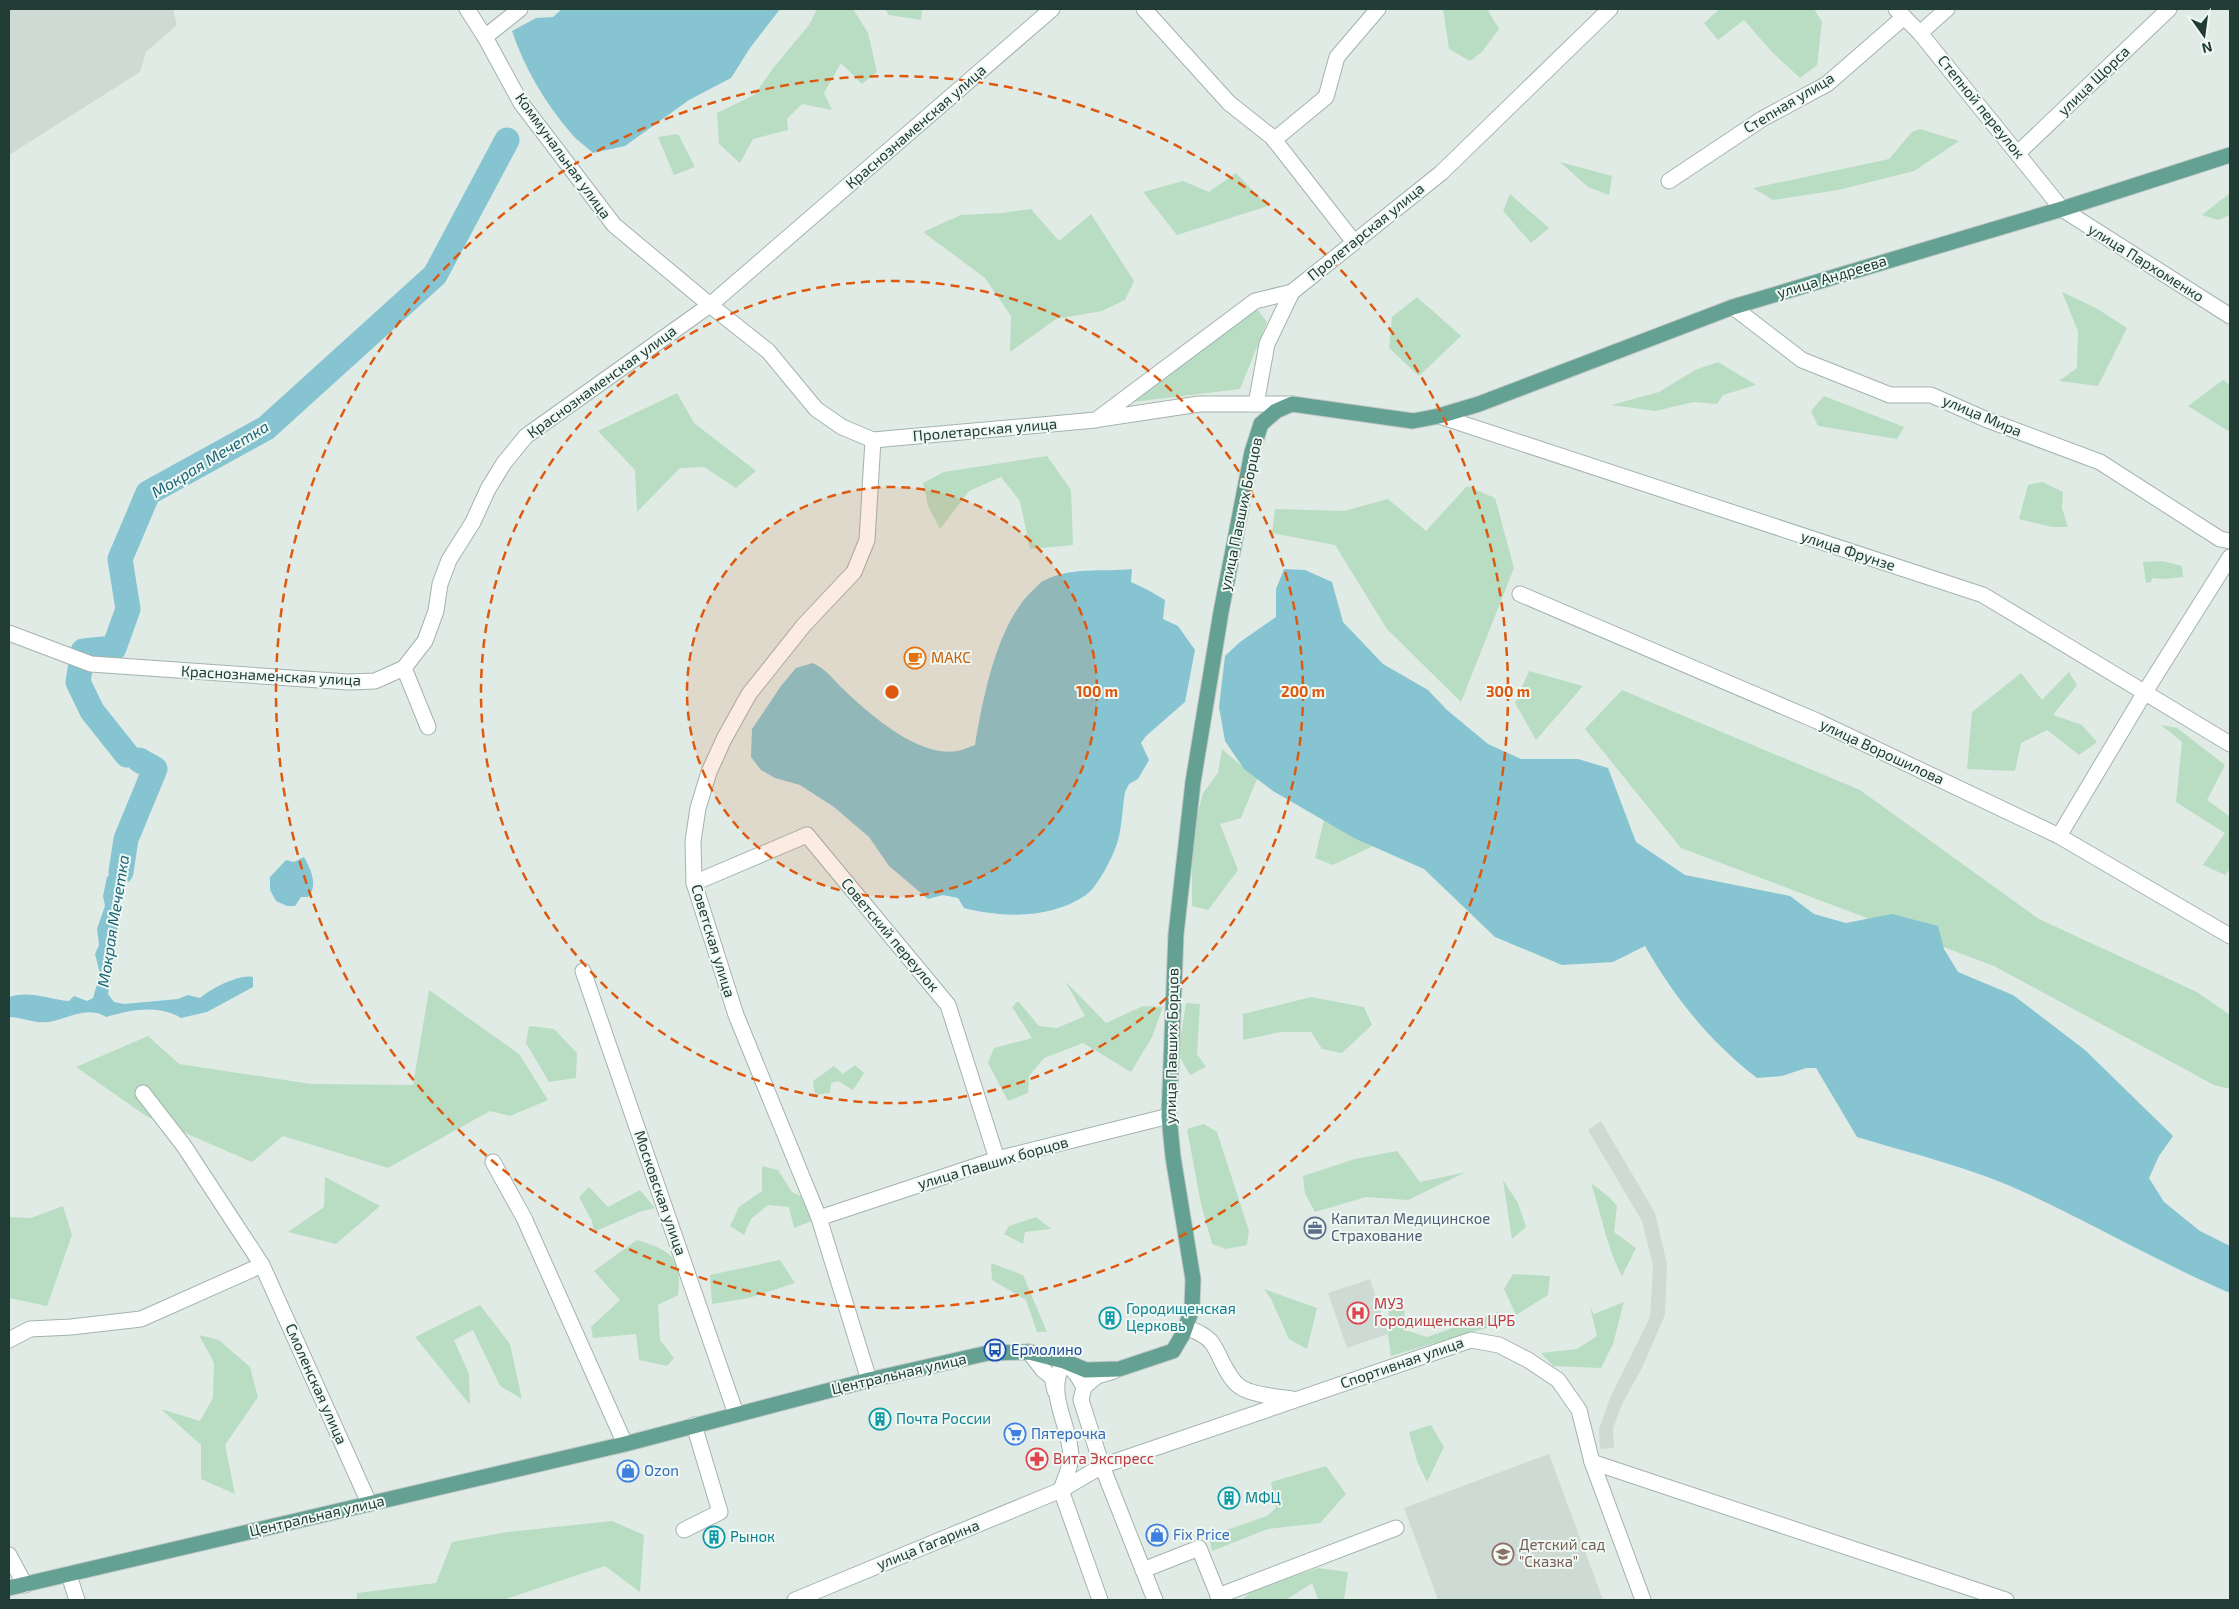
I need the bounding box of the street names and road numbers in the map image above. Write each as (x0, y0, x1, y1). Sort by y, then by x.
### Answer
street label: улица Щорса (2054, 42, 2134, 120)
street label: Степной переулок (1934, 51, 2029, 162)
street label: Краснознаменская улица (841, 60, 990, 193)
street label: Степная улица (1740, 68, 1838, 137)
street label: Коммунальная улица (511, 89, 616, 223)
street label: Пролетарская улица (1303, 179, 1428, 285)
street label: улица Пархоменко (2085, 219, 2208, 306)
street label: улица Андреева (1775, 251, 1889, 302)
street label: Краснознаменская улица (523, 321, 680, 442)
street label: улица Мира (1940, 390, 2025, 441)
street label: Пролетарская улица (912, 414, 1058, 445)
street label: улица Павших Борцов (1215, 436, 1266, 592)
street label: улица Фрунзе (1798, 526, 1898, 575)
street label: Краснознаменская улица (181, 661, 361, 690)
street label: улица Ворошилова (1817, 714, 1947, 789)
street label: Советский переулок (837, 874, 944, 995)
street label: Советская улица (687, 882, 740, 1000)
street label: улица Павших Борцов (1161, 968, 1182, 1124)
street label: Московская улица (630, 1128, 691, 1258)
street label: улица Павших борцов (915, 1132, 1070, 1193)
street label: Смоленская улица (281, 1320, 352, 1447)
street label: Спортивная улица (1338, 1332, 1466, 1393)
street label: Центральная улица (829, 1349, 968, 1398)
street label: Центральная улица (247, 1491, 386, 1540)
street label: улица Гагарина (874, 1515, 982, 1574)

